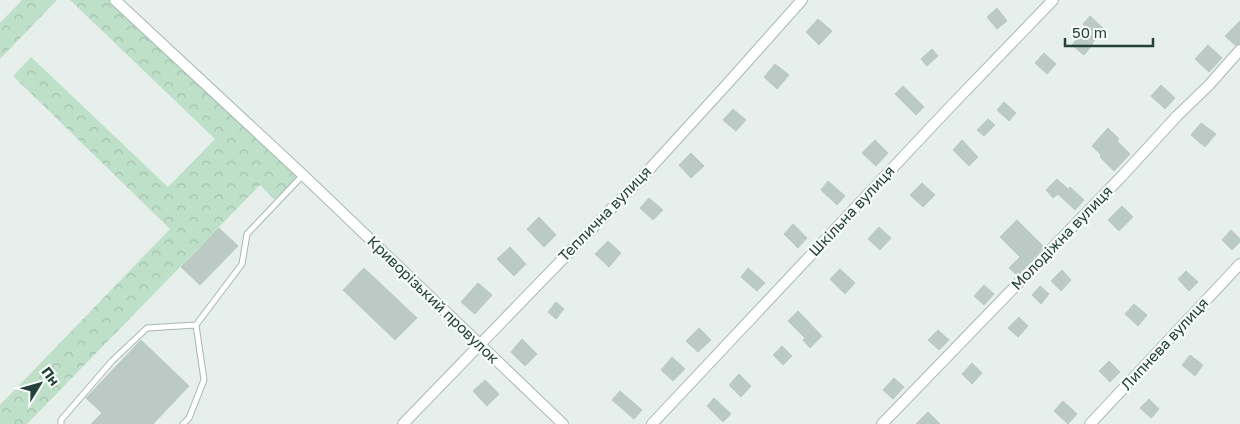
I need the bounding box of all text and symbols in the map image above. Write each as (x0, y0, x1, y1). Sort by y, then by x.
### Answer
scale bar (1065, 15, 1152, 47)
text: 50 m (1072, 23, 1107, 41)
street label: Шкільна вулиця (805, 161, 898, 259)
street label: Теплична вулиця (554, 162, 654, 265)
street label: Молодіжна вулиця (1007, 181, 1116, 293)
street label: Криворізький провулок (364, 232, 503, 367)
street label: Липнева вулиця (1117, 293, 1212, 393)
north arrow (15, 359, 65, 409)
text: Пн (38, 363, 63, 389)

